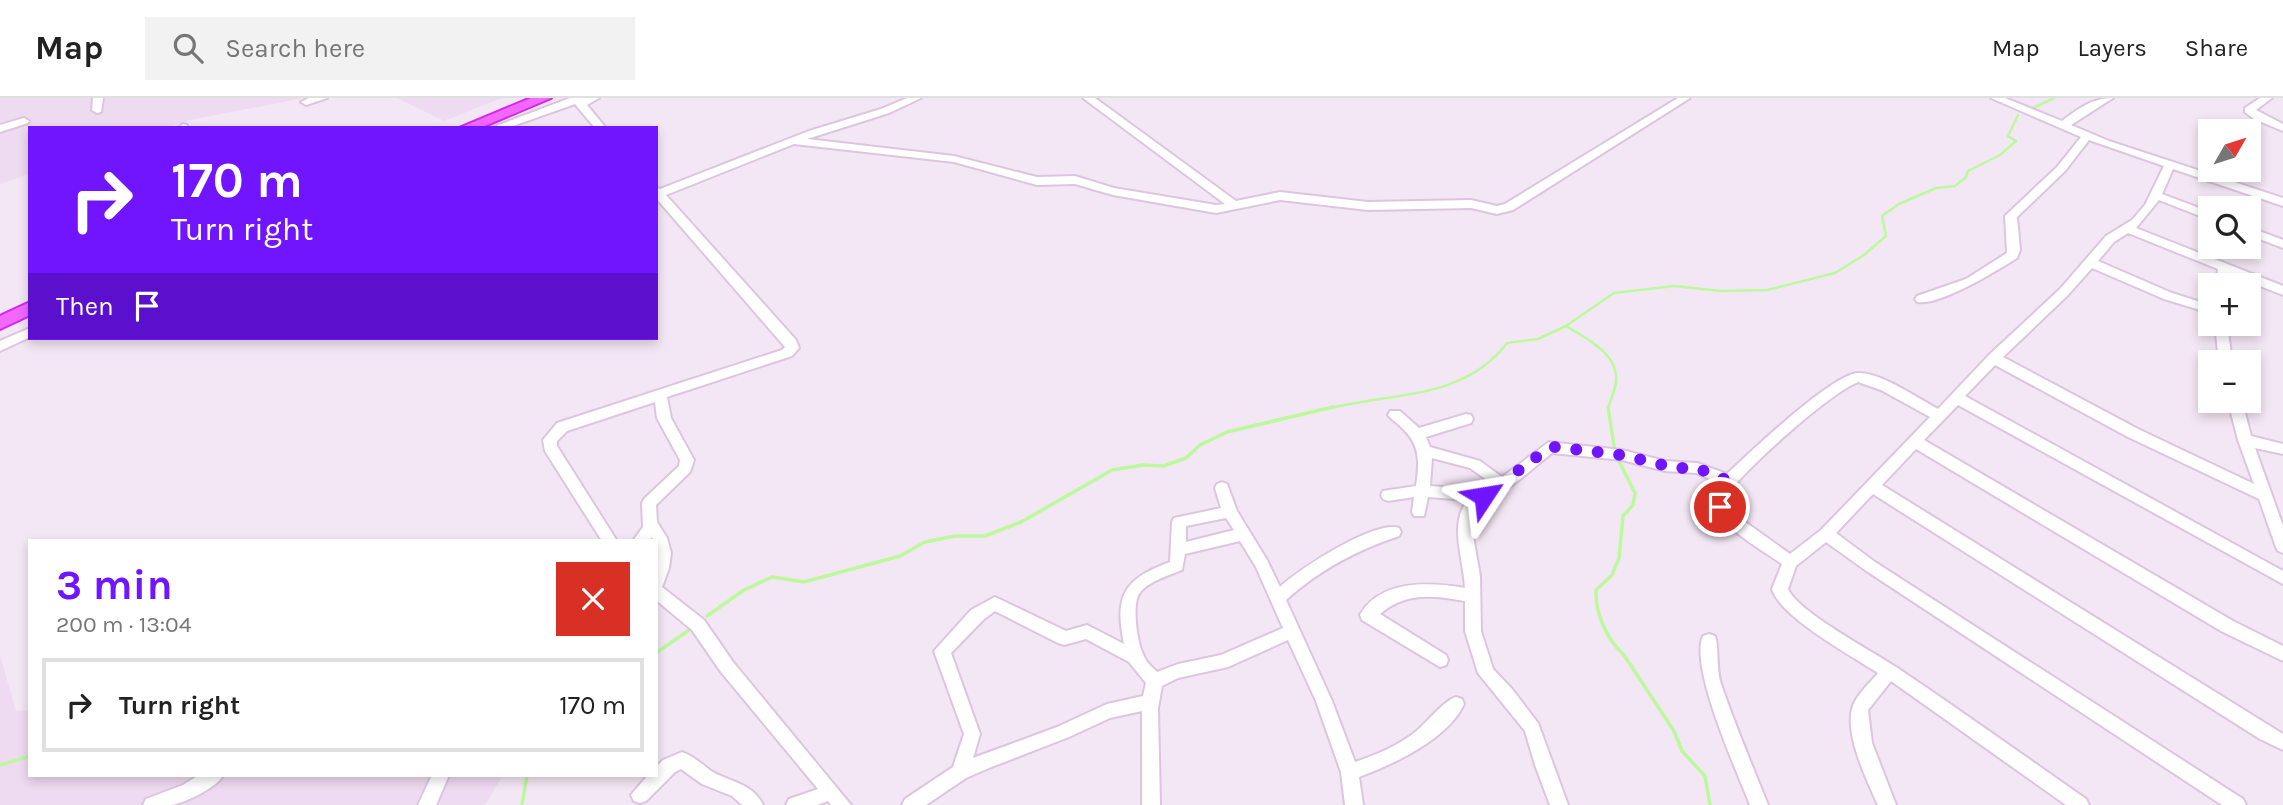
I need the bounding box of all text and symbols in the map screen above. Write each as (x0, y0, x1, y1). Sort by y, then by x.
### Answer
search box (145, 17, 635, 80)
text: Map (35, 29, 103, 67)
icon: search (169, 29, 207, 67)
text: Search here (225, 33, 365, 64)
text: Map (1992, 34, 2040, 62)
text: Layers (2078, 34, 2147, 62)
text: Share (2185, 34, 2248, 62)
north arrow (2198, 119, 2261, 182)
map controls (2198, 119, 2261, 413)
text: 170 m (171, 152, 303, 209)
icon: right (56, 154, 147, 245)
button: search (2198, 196, 2261, 259)
text: Turn right (171, 211, 313, 248)
button: + (2198, 273, 2261, 336)
icon: arrive (128, 287, 166, 325)
text: Then (56, 291, 114, 322)
button: − (2198, 350, 2261, 413)
position arrow (1447, 459, 1521, 533)
pin (1690, 477, 1750, 537)
icon: arrive (1701, 488, 1739, 526)
text: 3 min (56, 560, 173, 610)
button: close (556, 562, 630, 636)
text: 200 m · 13:04 (56, 611, 192, 638)
icon: right (60, 686, 98, 724)
text: Turn right (119, 690, 240, 721)
text: 170 m (559, 690, 626, 721)

